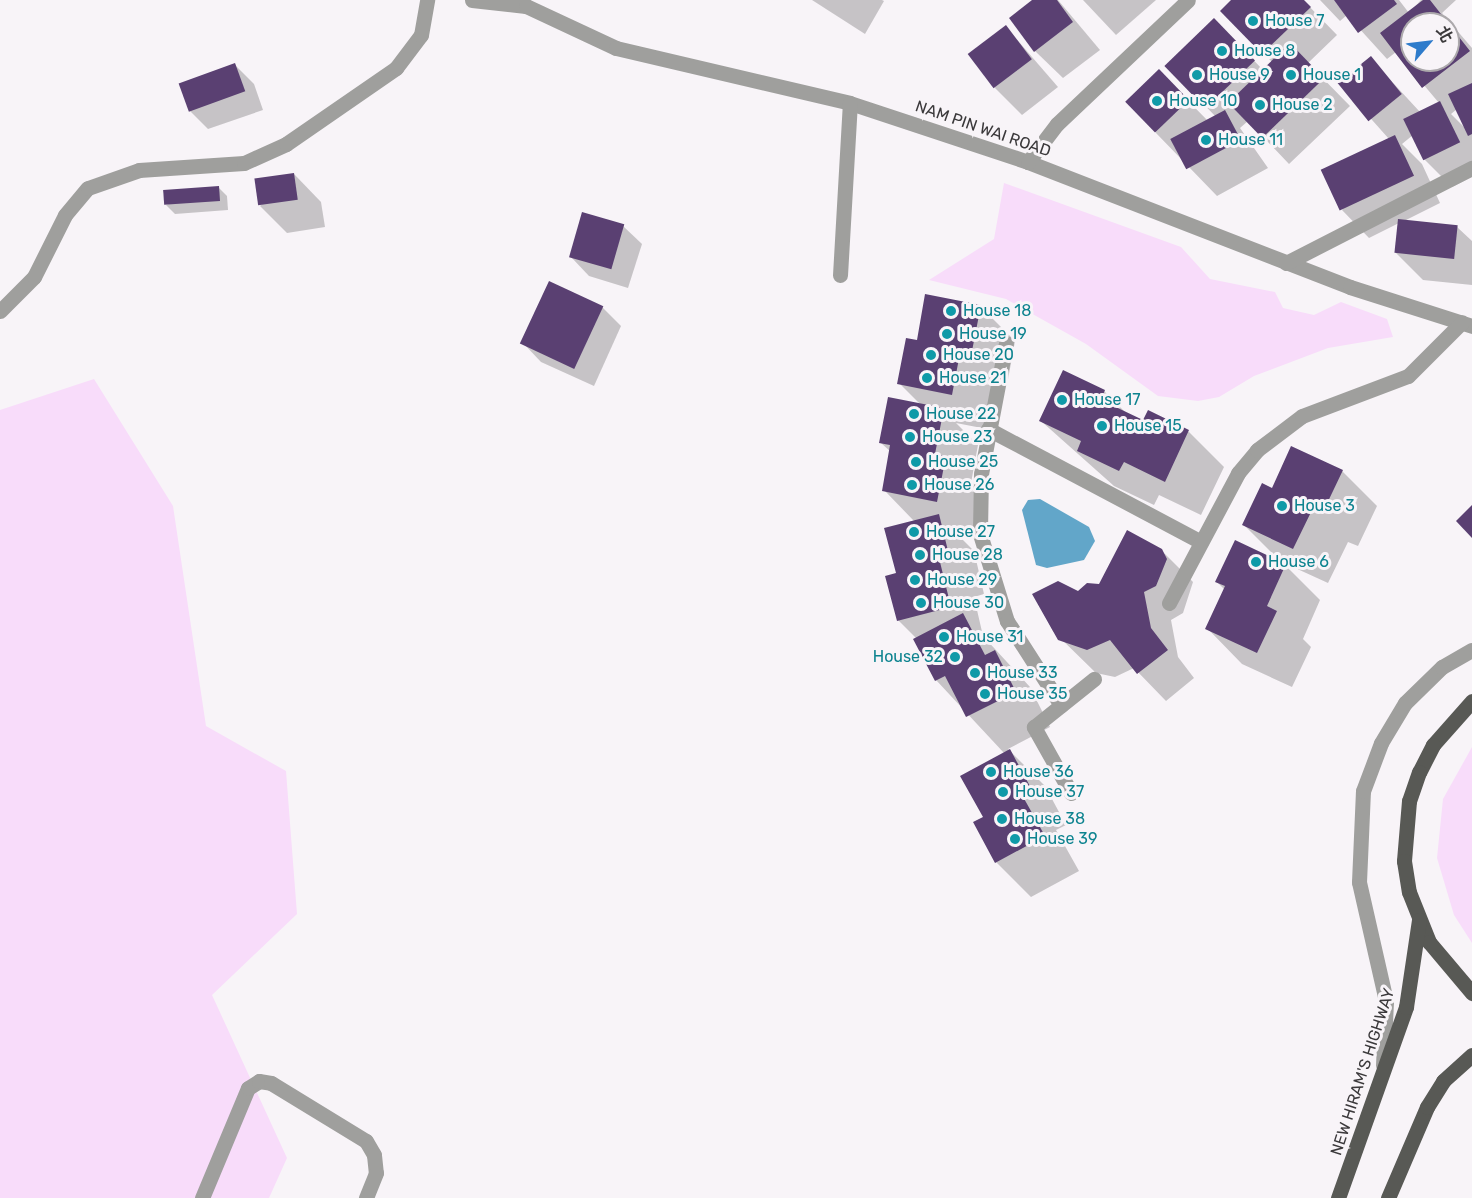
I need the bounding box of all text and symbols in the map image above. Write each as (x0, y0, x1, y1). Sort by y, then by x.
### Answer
place label: House 7 (1265, 11, 1324, 31)
north arrow (1400, 12, 1460, 72)
marker: House 7 (1246, 14, 1260, 28)
text: 北 (1432, 23, 1457, 46)
place label: House 8 (1234, 41, 1295, 61)
marker: House 8 (1215, 44, 1229, 58)
place label: House 9 (1209, 65, 1270, 85)
place label: House 1 (1303, 65, 1361, 85)
marker: House 9 (1190, 68, 1204, 82)
marker: House 1 (1284, 68, 1298, 82)
place label: House 10 (1169, 91, 1237, 111)
marker: House 10 (1150, 94, 1164, 108)
place label: House 2 (1272, 95, 1333, 115)
street label: NAM PIN WAI ROAD (913, 97, 1053, 161)
marker: House 2 (1253, 98, 1267, 112)
place label: House 11 (1218, 130, 1283, 150)
marker: House 11 (1199, 133, 1213, 147)
place label: House 18 (963, 301, 1031, 321)
marker: House 18 (944, 304, 958, 318)
place label: House 19 (959, 324, 1027, 344)
marker: House 19 (940, 327, 954, 341)
place label: House 20 (943, 345, 1014, 365)
marker: House 20 (924, 348, 938, 362)
place label: House 21 (939, 368, 1007, 388)
marker: House 21 (920, 371, 934, 385)
place label: House 17 (1074, 390, 1140, 410)
marker: House 17 (1055, 393, 1069, 407)
place label: House 22 (926, 404, 996, 424)
marker: House 22 (907, 407, 921, 421)
place label: House 15 (1114, 416, 1182, 436)
marker: House 15 (1095, 419, 1109, 433)
place label: House 23 (922, 427, 992, 447)
marker: House 23 (903, 430, 917, 444)
place label: House 25 (928, 452, 998, 472)
marker: House 25 (909, 455, 923, 469)
place label: House 26 (924, 475, 994, 495)
marker: House 26 (905, 478, 919, 492)
place label: House 3 (1294, 496, 1355, 516)
marker: House 3 (1275, 499, 1289, 513)
place label: House 27 (926, 522, 995, 542)
marker: House 27 (907, 525, 921, 539)
place label: House 28 (932, 545, 1003, 565)
marker: House 28 (913, 548, 927, 562)
place label: House 6 (1268, 552, 1329, 572)
marker: House 6 (1249, 555, 1263, 569)
place label: House 29 (927, 570, 997, 590)
marker: House 29 (908, 573, 922, 587)
place label: House 30 (933, 593, 1004, 613)
marker: House 30 (914, 596, 928, 610)
place label: House 31 (956, 627, 1023, 647)
marker: House 31 (937, 630, 951, 644)
place label: House 32 (873, 647, 943, 667)
marker: House 32 (948, 650, 962, 664)
place label: House 33 (987, 663, 1058, 683)
marker: House 33 (968, 666, 982, 680)
place label: House 35 (997, 684, 1067, 704)
marker: House 35 (978, 687, 992, 701)
place label: House 36 (1003, 762, 1074, 782)
marker: House 36 (984, 765, 998, 779)
place label: House 37 (1015, 782, 1084, 802)
marker: House 37 (996, 785, 1010, 799)
place label: House 38 (1014, 809, 1085, 829)
marker: House 38 (995, 812, 1009, 826)
place label: House 39 (1027, 829, 1097, 849)
marker: House 39 (1008, 832, 1022, 846)
street label: NEW HIRAM'S HIGHWAY (1327, 986, 1399, 1158)

